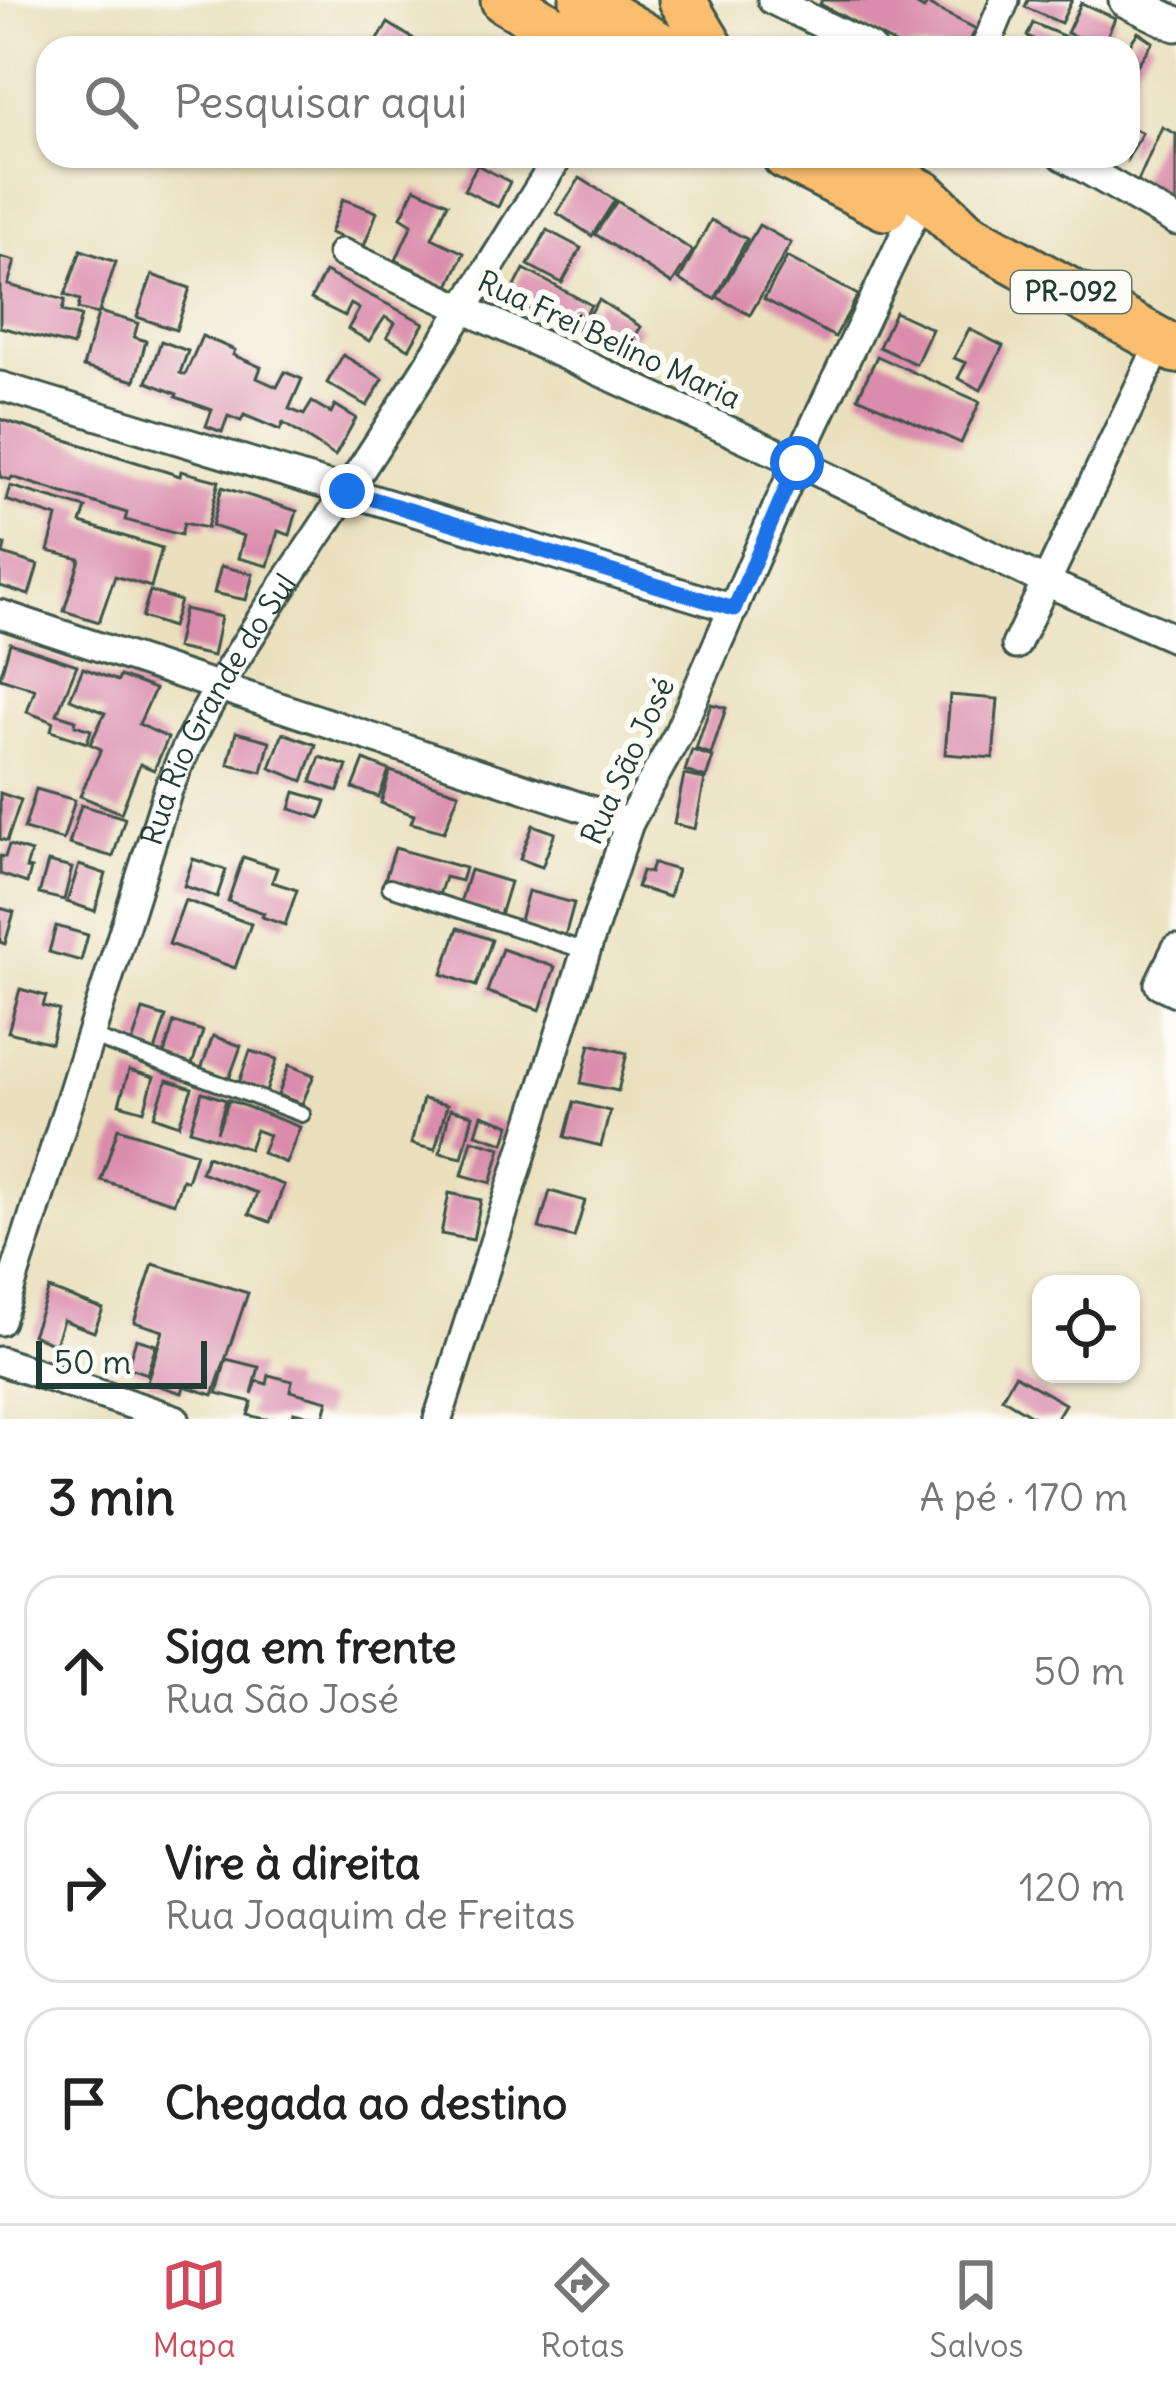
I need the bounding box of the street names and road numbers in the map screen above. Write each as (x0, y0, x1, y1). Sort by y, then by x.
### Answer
street label: Rua Frei Belino Maria (472, 262, 747, 417)
road number: PR-092 (1011, 271, 1131, 313)
street label: Rua Rio Grande do Sul (132, 566, 304, 850)
street label: Rua São José (572, 671, 682, 850)

